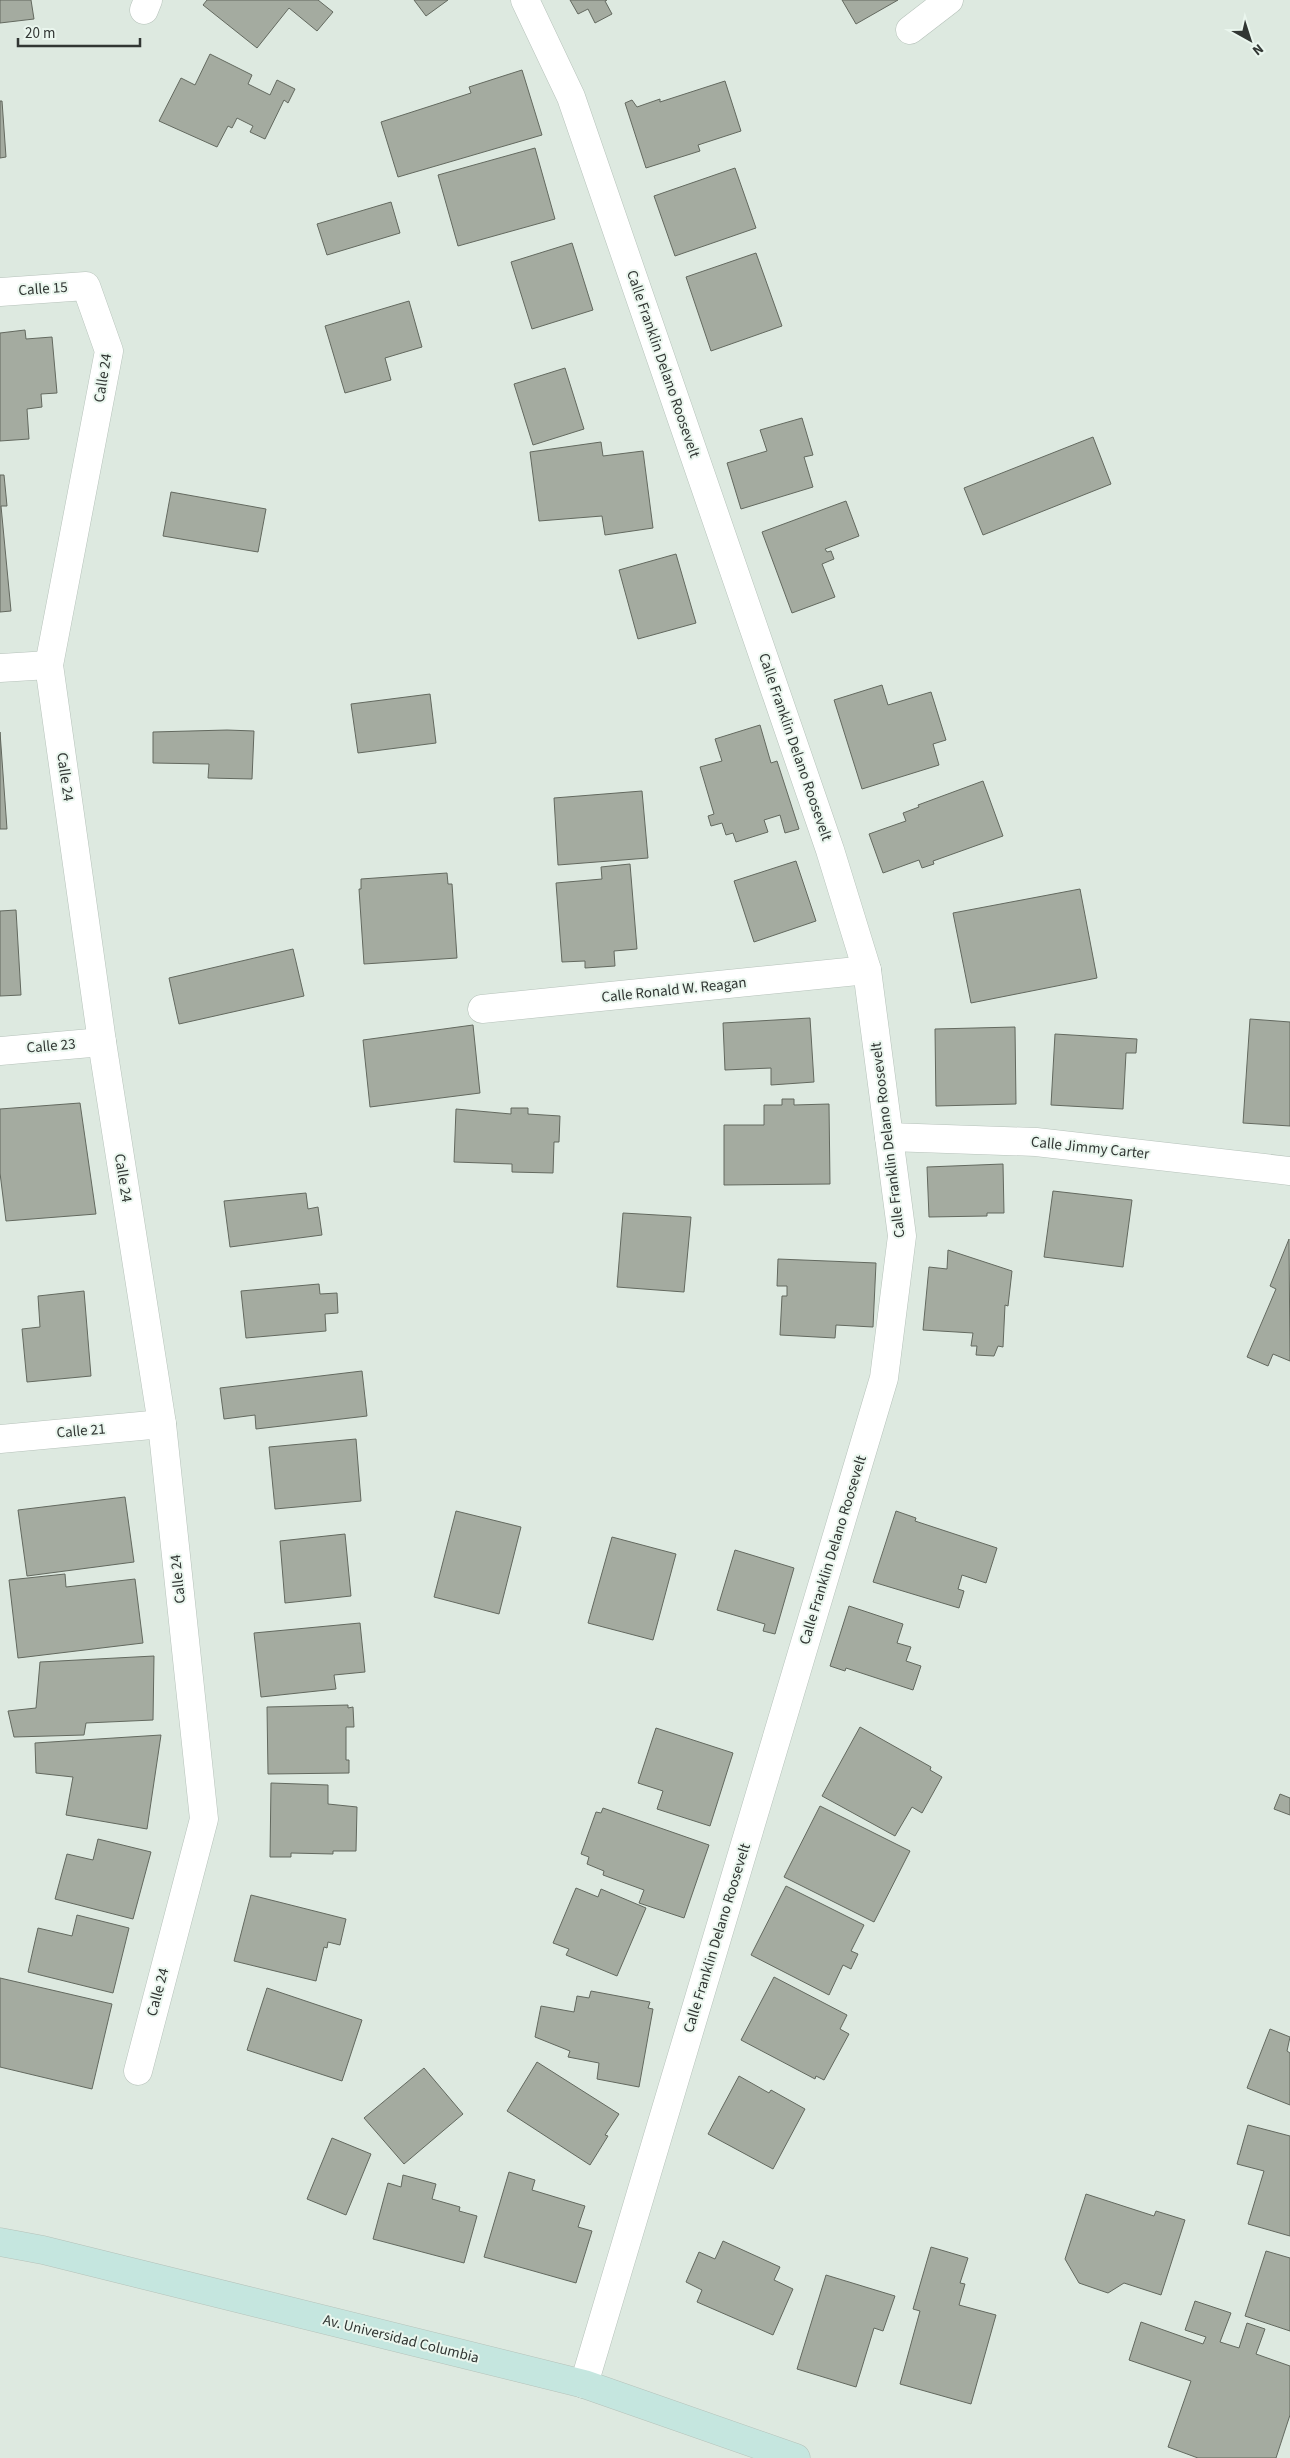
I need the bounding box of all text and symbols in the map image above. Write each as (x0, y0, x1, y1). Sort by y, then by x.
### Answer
scale bar (18, 15, 140, 47)
north arrow (1225, 15, 1275, 65)
text: 20 m (25, 23, 55, 44)
text: N (1248, 39, 1267, 60)
street label: Calle Franklin Delano Roosevelt (621, 267, 705, 461)
street label: Calle 15 (18, 277, 68, 301)
street label: Calle 24 (89, 352, 117, 404)
street label: Calle Franklin Delano Roosevelt (753, 650, 837, 844)
street label: Calle 24 (51, 751, 79, 803)
street label: Calle Ronald W. Reagan (600, 972, 748, 1008)
street label: Calle 23 (26, 1033, 76, 1059)
street label: Calle Franklin Delano Roosevelt (866, 1041, 910, 1239)
street label: Calle Jimmy Carter (1030, 1131, 1151, 1165)
street label: Calle 24 (109, 1152, 137, 1204)
street label: Calle 21 (56, 1418, 106, 1444)
street label: Calle Franklin Delano Roosevelt (794, 1453, 872, 1647)
street label: Calle 24 (165, 1553, 191, 1605)
street label: Calle Franklin Delano Roosevelt (678, 1841, 756, 2035)
street label: Calle 24 (141, 1965, 175, 2018)
street label: Av. Universidad Columbia (321, 2309, 481, 2369)

